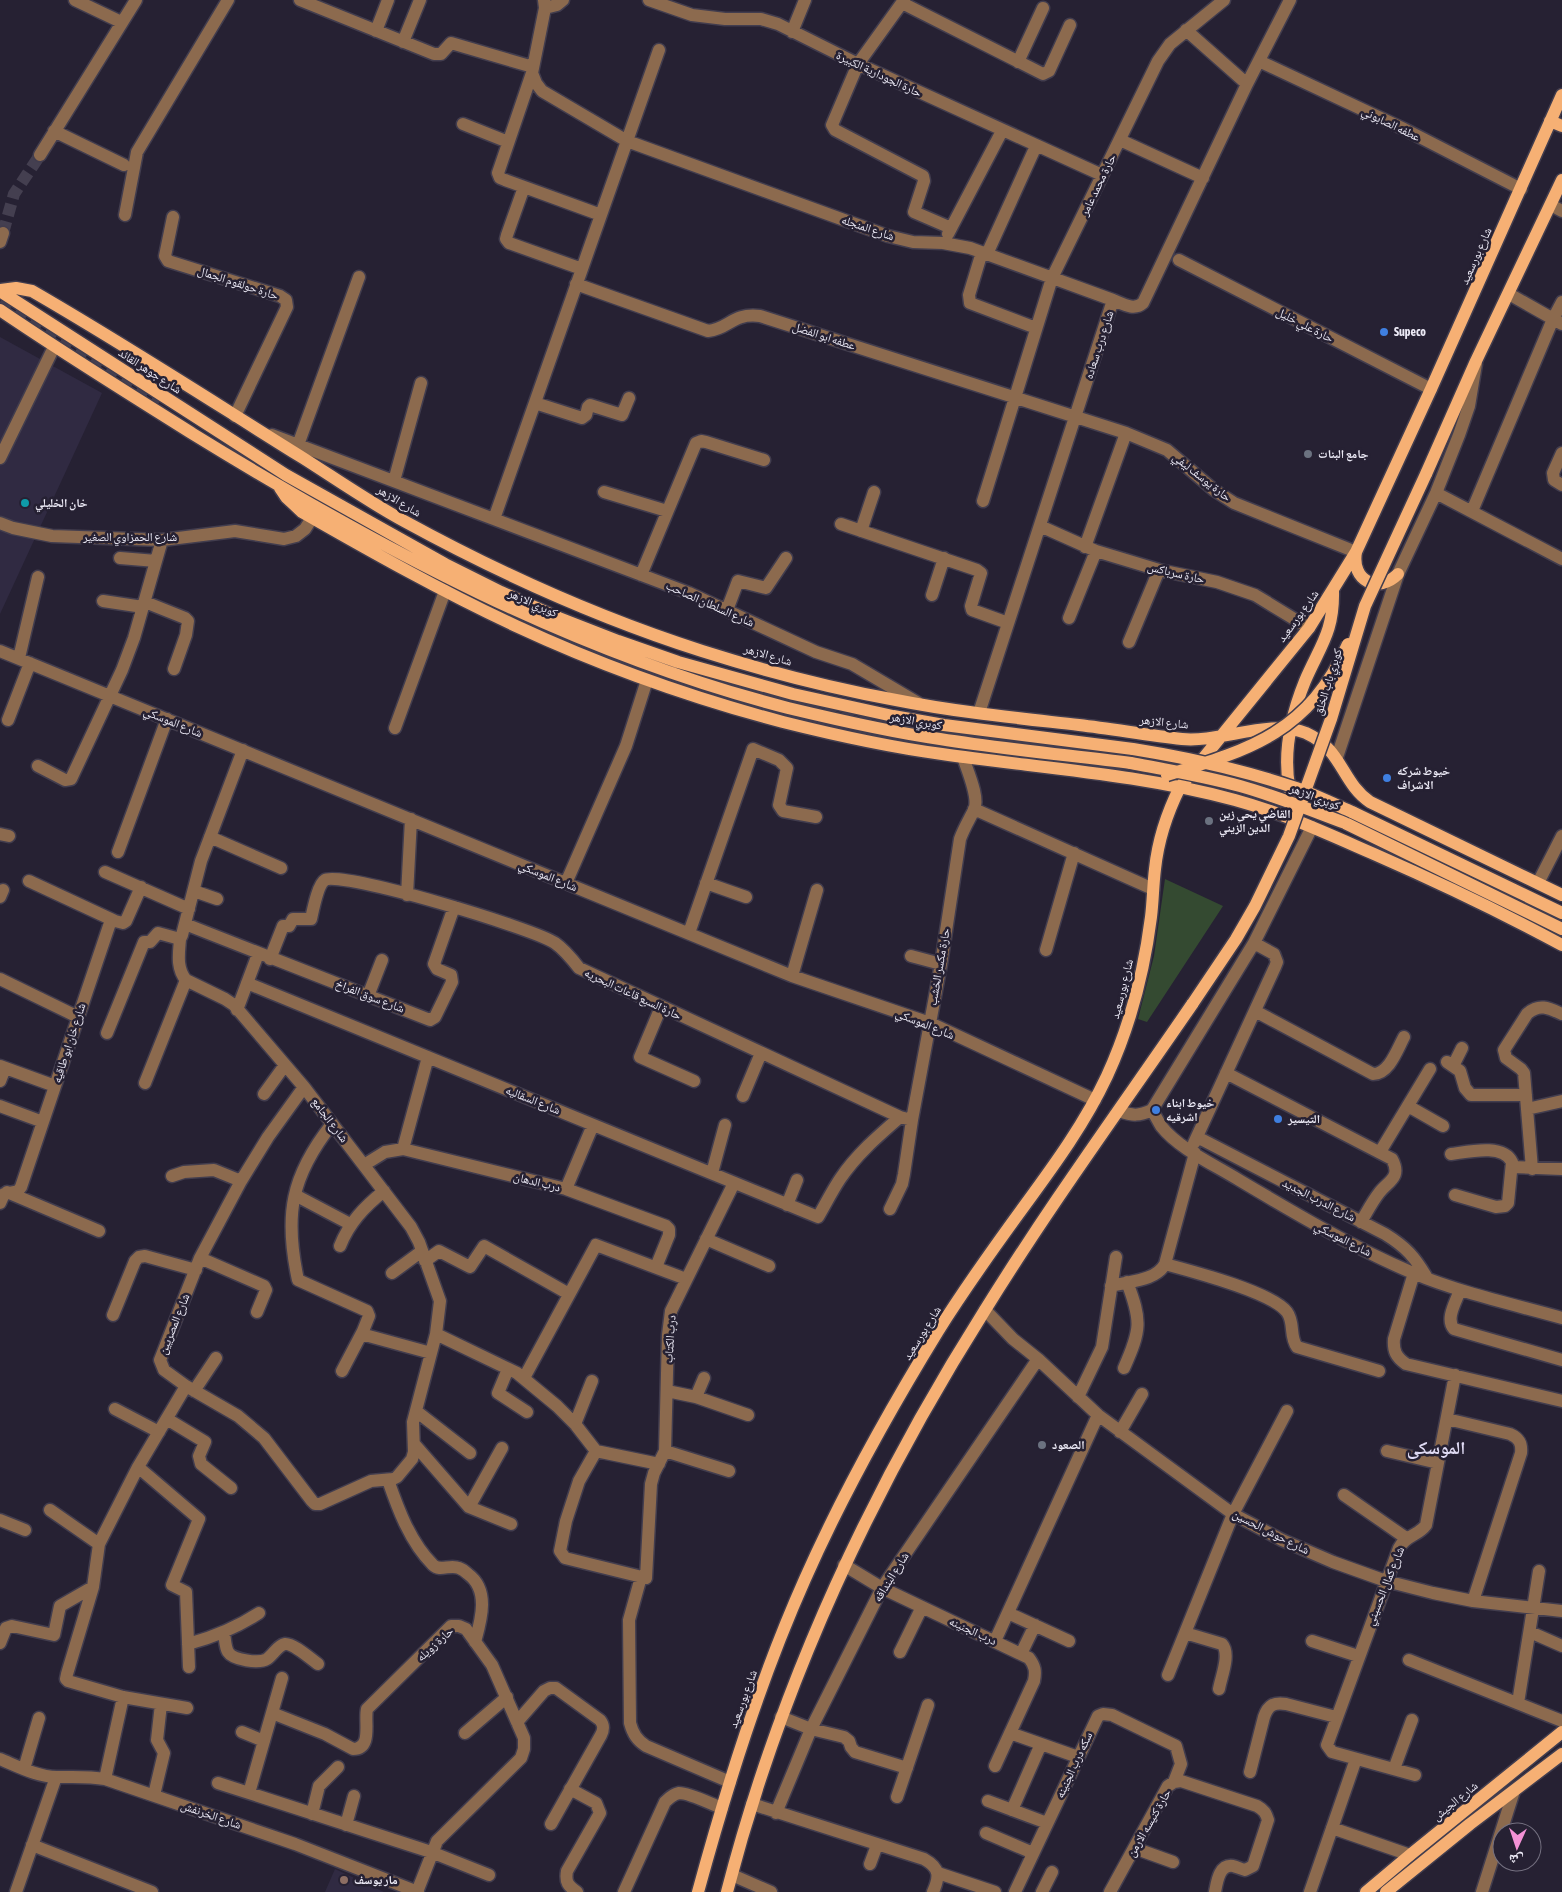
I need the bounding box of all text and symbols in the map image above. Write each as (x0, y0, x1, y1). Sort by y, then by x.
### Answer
street label: حارة الجودارية الكبيرة (834, 48, 924, 100)
street label: عطفه الصابوني (1358, 104, 1423, 147)
street label: حارة محمد عامر (1077, 151, 1119, 219)
street label: شارع المنجله (840, 212, 896, 244)
street label: شارع بورسعيد (1457, 225, 1496, 287)
street label: حارة حولقوم الجمال (196, 263, 280, 304)
street label: حارة علي خليل (1272, 305, 1336, 348)
street label: شارع درب سعاده (1081, 309, 1118, 381)
street label: عطفه ابو الفضل (791, 319, 857, 353)
place label: Supeco (1394, 325, 1426, 339)
marker: Supeco (1378, 326, 1390, 338)
street label: شارع جوهر القائد (115, 345, 184, 397)
place label: جامع البنات (1318, 447, 1369, 462)
marker: جامع البنات (1302, 448, 1314, 460)
street label: حارة يوسف ليفي (1168, 450, 1234, 507)
street label: شارع الازهر (373, 482, 424, 521)
place label: خان الخليلي (35, 496, 88, 513)
marker: خان الخليلي (19, 497, 31, 509)
street label: شارع الحمزاوي الصغير (82, 530, 177, 547)
street label: حارة سرباكس (1146, 560, 1206, 587)
street label: شارع السلطان الصاحب (663, 578, 756, 631)
street label: كوبري الازهر (504, 586, 560, 623)
street label: شارع بورسعيد (1274, 587, 1322, 645)
street label: شارع الازهر (741, 641, 794, 669)
street label: كوبري باب الخلق (1311, 647, 1348, 718)
street label: شارع الموسكي (140, 704, 204, 743)
street label: كوبري الازهر (887, 709, 943, 735)
street label: شارع الازهر (1138, 712, 1189, 733)
place label: خيوط شركه الاشراف (1397, 764, 1450, 792)
marker: خيوط شركه الاشراف (1381, 772, 1393, 784)
street label: كوبري الازهر (1286, 781, 1342, 816)
place label: القاضي يحي زين الدين الزيني (1219, 807, 1291, 838)
marker: القاضي يحي زين الدين الزيني (1203, 815, 1215, 827)
street label: شارع الموسكي (515, 858, 579, 897)
street label: حارة مكسر الخشب (925, 927, 953, 1007)
street label: شارع بورسعيد (1108, 958, 1137, 1020)
street label: حارة السبع قاعات البحريه (582, 965, 684, 1023)
street label: شارع سوق الفراخ (333, 976, 407, 1017)
street label: شارع خان ابو طاقيه (50, 1001, 89, 1085)
street label: شارع الموسكي (892, 1006, 956, 1045)
street label: شارع السقاليه (503, 1083, 563, 1118)
street label: شارع الجامع (308, 1095, 351, 1146)
place label: خيوط ابناء اشرقيه (1166, 1096, 1214, 1124)
marker: خيوط ابناء اشرقيه (1150, 1104, 1162, 1116)
place label: التيسير (1287, 1112, 1320, 1126)
marker: التيسير (1272, 1113, 1284, 1125)
street label: درب الدهان (512, 1169, 562, 1195)
street label: شارع الدرب الجديد (1280, 1176, 1358, 1225)
street label: شارع الموسكي (1311, 1219, 1374, 1262)
street label: شارع المصريين (155, 1291, 194, 1357)
street label: شارع بورسعيد (900, 1303, 945, 1363)
street label: درب الكتاب (661, 1315, 679, 1363)
district label: الموسكى (1407, 1437, 1465, 1459)
place label: الصعود (1052, 1438, 1085, 1452)
marker: الصعود (1036, 1439, 1048, 1451)
street label: شارع حوش الحسين (1230, 1507, 1312, 1558)
street label: شارع كمال الحسيني (1363, 1545, 1410, 1629)
street label: شارع البنداقه (870, 1550, 913, 1605)
street label: درب الجنينه (947, 1614, 999, 1648)
street label: حارة زويله (414, 1624, 457, 1664)
street label: شارع بورسعيد (726, 1668, 761, 1730)
street label: سكه درب الجنينه (1053, 1730, 1096, 1800)
street label: شارع الجيش (1429, 1778, 1481, 1824)
street label: حارة كنيسه الارمن (1124, 1786, 1174, 1859)
street label: شارع الخرنفش (179, 1798, 243, 1833)
north arrow (1492, 1822, 1542, 1872)
text: ش (1508, 1851, 1524, 1868)
place label: مار يوسف (354, 1873, 398, 1887)
marker: مار يوسف (338, 1874, 350, 1886)

